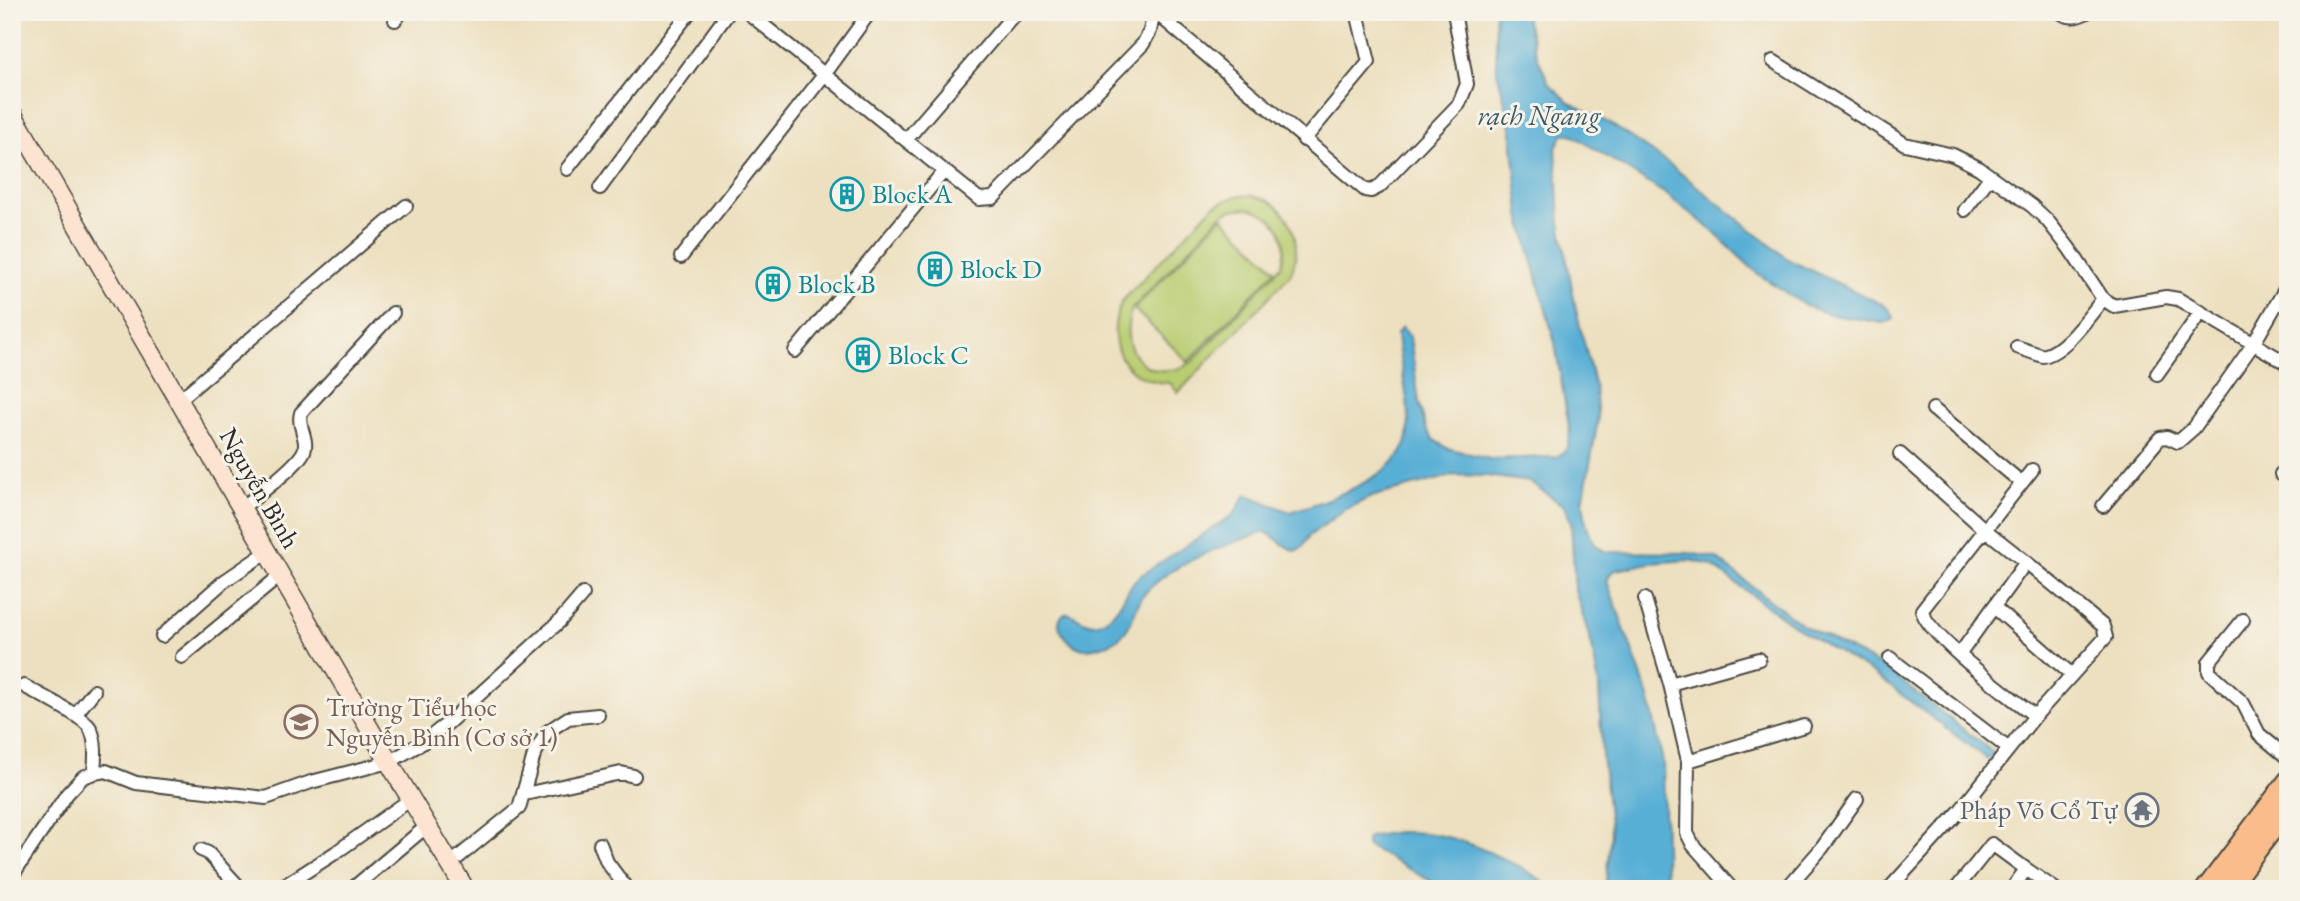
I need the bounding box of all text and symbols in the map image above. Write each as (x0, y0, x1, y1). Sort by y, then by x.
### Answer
water label: rạch Ngang (1478, 97, 1602, 133)
building icon: Block A (828, 175, 866, 213)
place label: Block A (872, 177, 953, 211)
building icon: Block D (916, 250, 954, 288)
place label: Block D (960, 252, 1042, 286)
building icon: Block B (754, 265, 792, 303)
place label: Block B (798, 267, 876, 301)
building icon: Block C (844, 336, 882, 374)
place label: Block C (888, 338, 969, 372)
street label: Nguyễn Bình (212, 421, 308, 555)
place label: Trường Tiểu học Nguyễn Bình (Cơ sở 1) (326, 690, 558, 754)
school or university icon: Trường Tiểu học Nguyễn Bình (Cơ sở 1) (282, 703, 320, 741)
temple icon: Pháp Võ Cổ Tự (2123, 791, 2161, 829)
place label: Pháp Võ Cổ Tự (1960, 793, 2118, 827)

